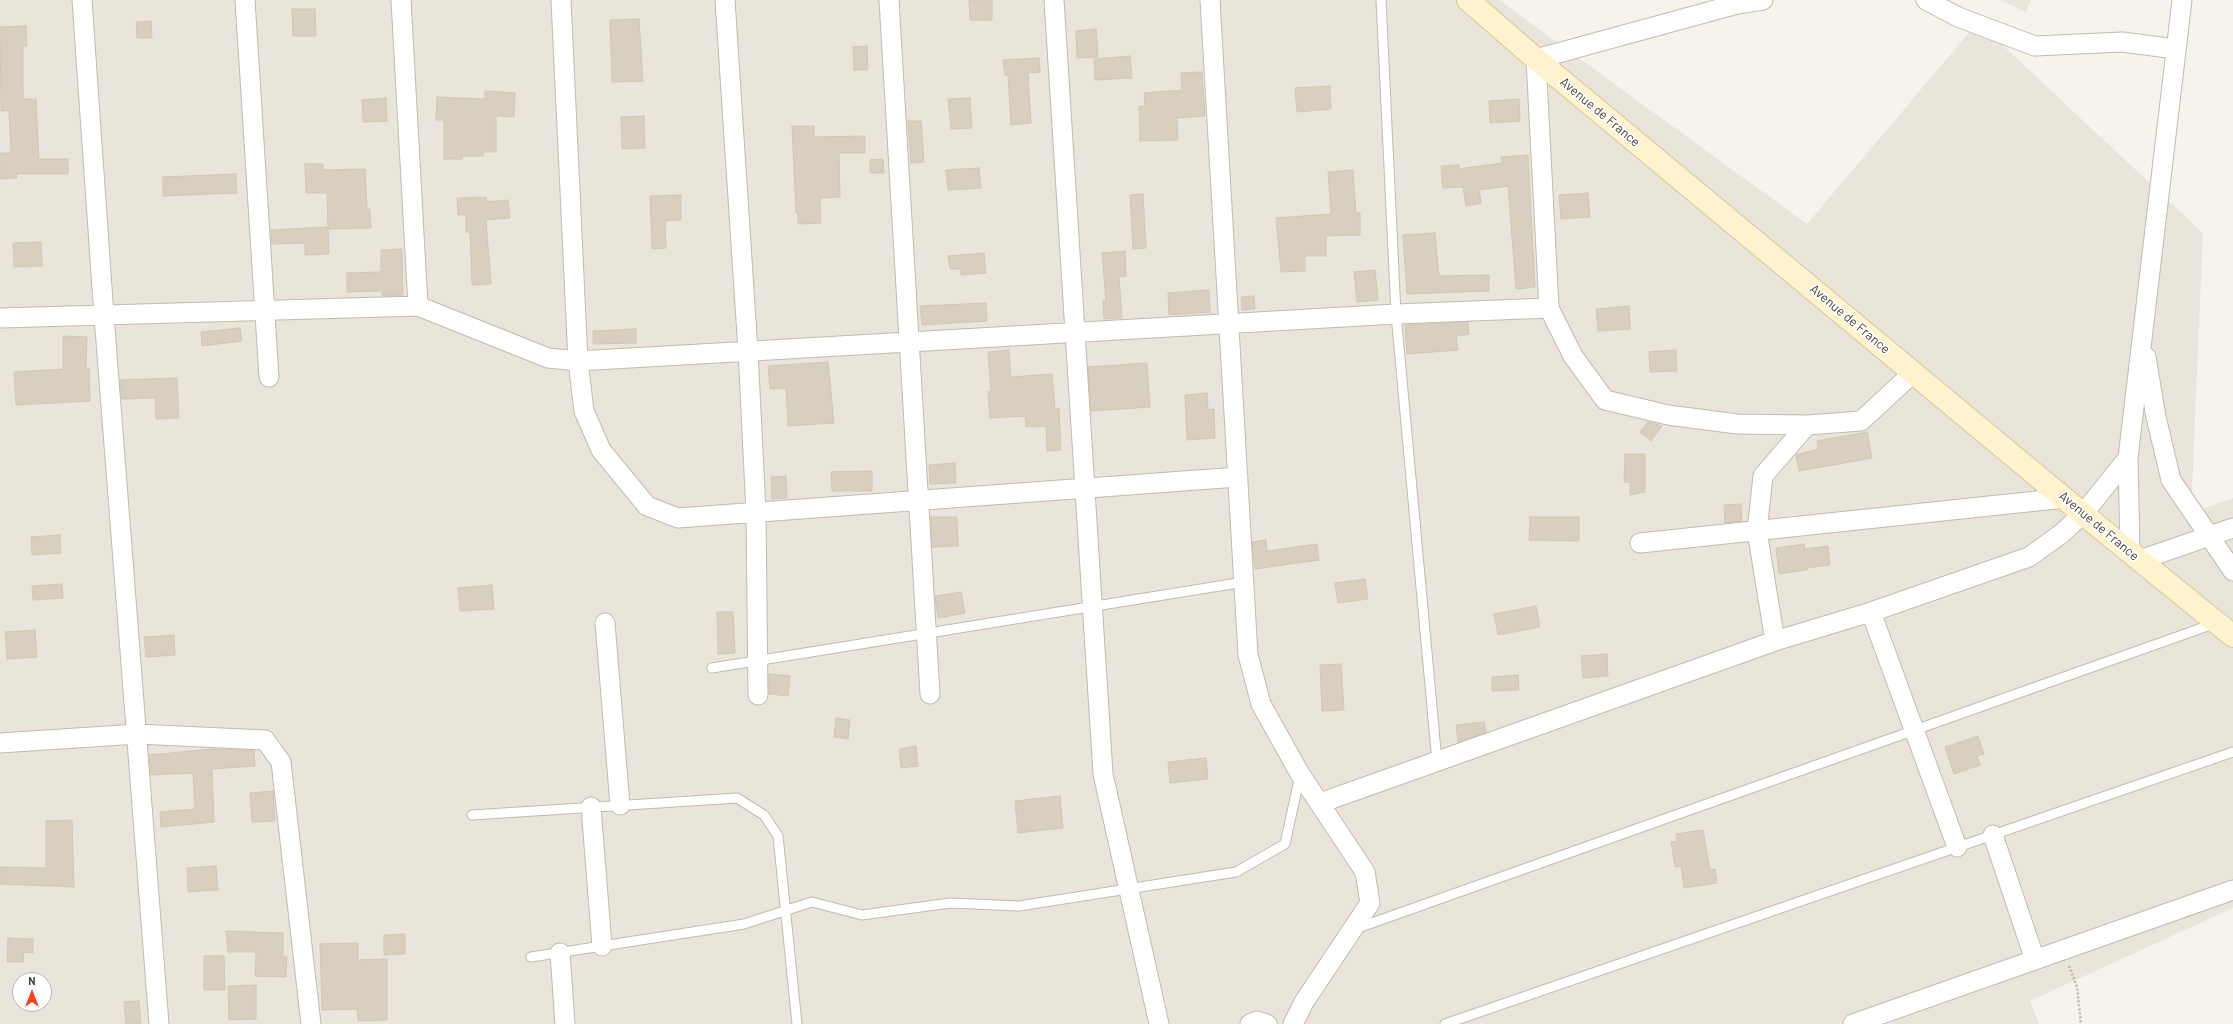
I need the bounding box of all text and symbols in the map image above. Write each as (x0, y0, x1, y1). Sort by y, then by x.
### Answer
street label: Avenue de France (1557, 74, 1643, 150)
street label: Avenue de France (1807, 281, 1893, 357)
street label: Avenue de France (2056, 488, 2142, 564)
north arrow (12, 972, 52, 1012)
text: N (28, 974, 36, 987)

